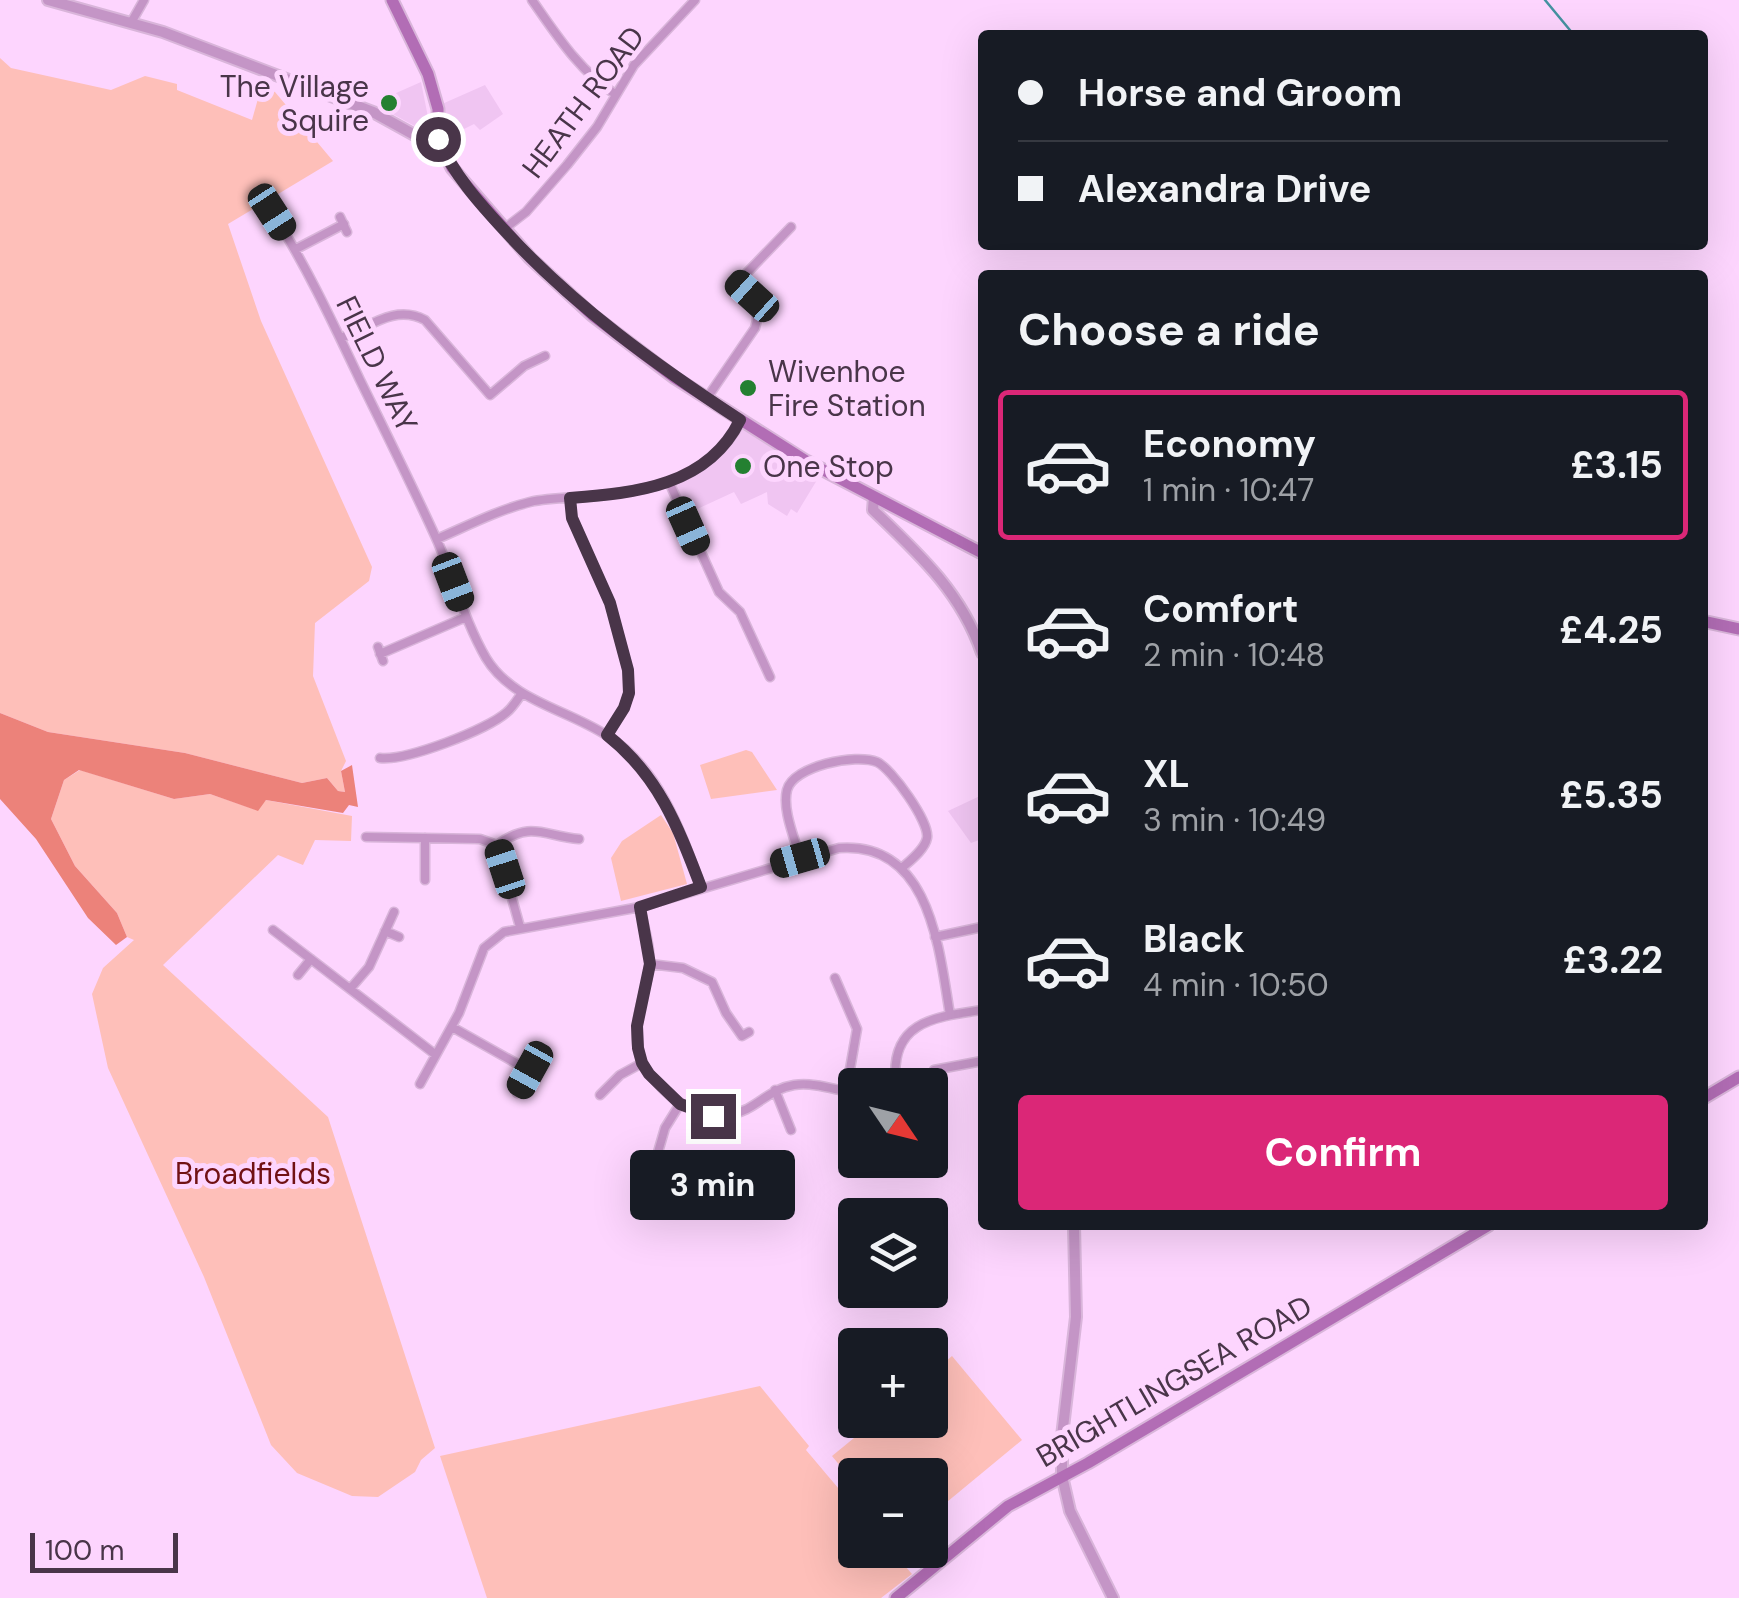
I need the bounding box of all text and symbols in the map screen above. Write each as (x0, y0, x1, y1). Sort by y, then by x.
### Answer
street label: HEATH ROAD (513, 18, 653, 186)
place label: The Village Squire (220, 67, 369, 140)
text: Horse and Groom (1078, 68, 1402, 118)
marker: The Village Squire (378, 92, 400, 114)
route start (416, 117, 461, 162)
text: Alexandra Drive (1078, 164, 1371, 214)
car (243, 179, 301, 245)
car (720, 265, 784, 327)
street label: FIELD WAY (327, 290, 427, 438)
text: Choose a ride (1018, 300, 1320, 359)
place label: Wivenhoe Fire Station (768, 352, 926, 425)
marker: Wivenhoe Fire Station (737, 377, 759, 399)
text: Economy (1143, 419, 1316, 469)
icon: car (1023, 420, 1113, 510)
text: £3.15 (1570, 440, 1663, 490)
place label: One Stop (763, 447, 894, 486)
marker: One Stop (732, 455, 754, 477)
text: 1 min · 10:47 (1143, 469, 1314, 511)
car (662, 492, 714, 560)
car (428, 549, 478, 615)
text: Comfort (1143, 584, 1299, 634)
icon: car (1023, 585, 1113, 675)
text: £4.25 (1559, 605, 1663, 655)
text: 2 min · 10:48 (1143, 634, 1325, 676)
text: XL (1143, 749, 1190, 799)
icon: car (1023, 750, 1113, 840)
text: £5.35 (1559, 770, 1663, 820)
text: 3 min · 10:49 (1143, 799, 1326, 841)
car (767, 835, 833, 881)
car (481, 836, 529, 902)
text: Black (1143, 914, 1245, 964)
icon: car (1023, 915, 1113, 1005)
text: £3.22 (1563, 935, 1663, 985)
text: 4 min · 10:50 (1143, 964, 1329, 1006)
car (502, 1036, 558, 1104)
north arrow (838, 1068, 948, 1178)
map controls (838, 1068, 948, 1568)
route end (691, 1094, 736, 1139)
button: Confirm (1018, 1095, 1668, 1210)
callout: 3 min (630, 1151, 796, 1221)
park label: Broadfields (175, 1154, 331, 1193)
text: 3 min (670, 1164, 755, 1206)
button: layers (838, 1198, 948, 1308)
street label: BRIGHTLINGSEA ROAD (1029, 1286, 1319, 1476)
button: + (838, 1328, 948, 1438)
button: − (838, 1458, 948, 1568)
scale bar (30, 1528, 178, 1572)
text: 100 m (45, 1532, 124, 1569)

